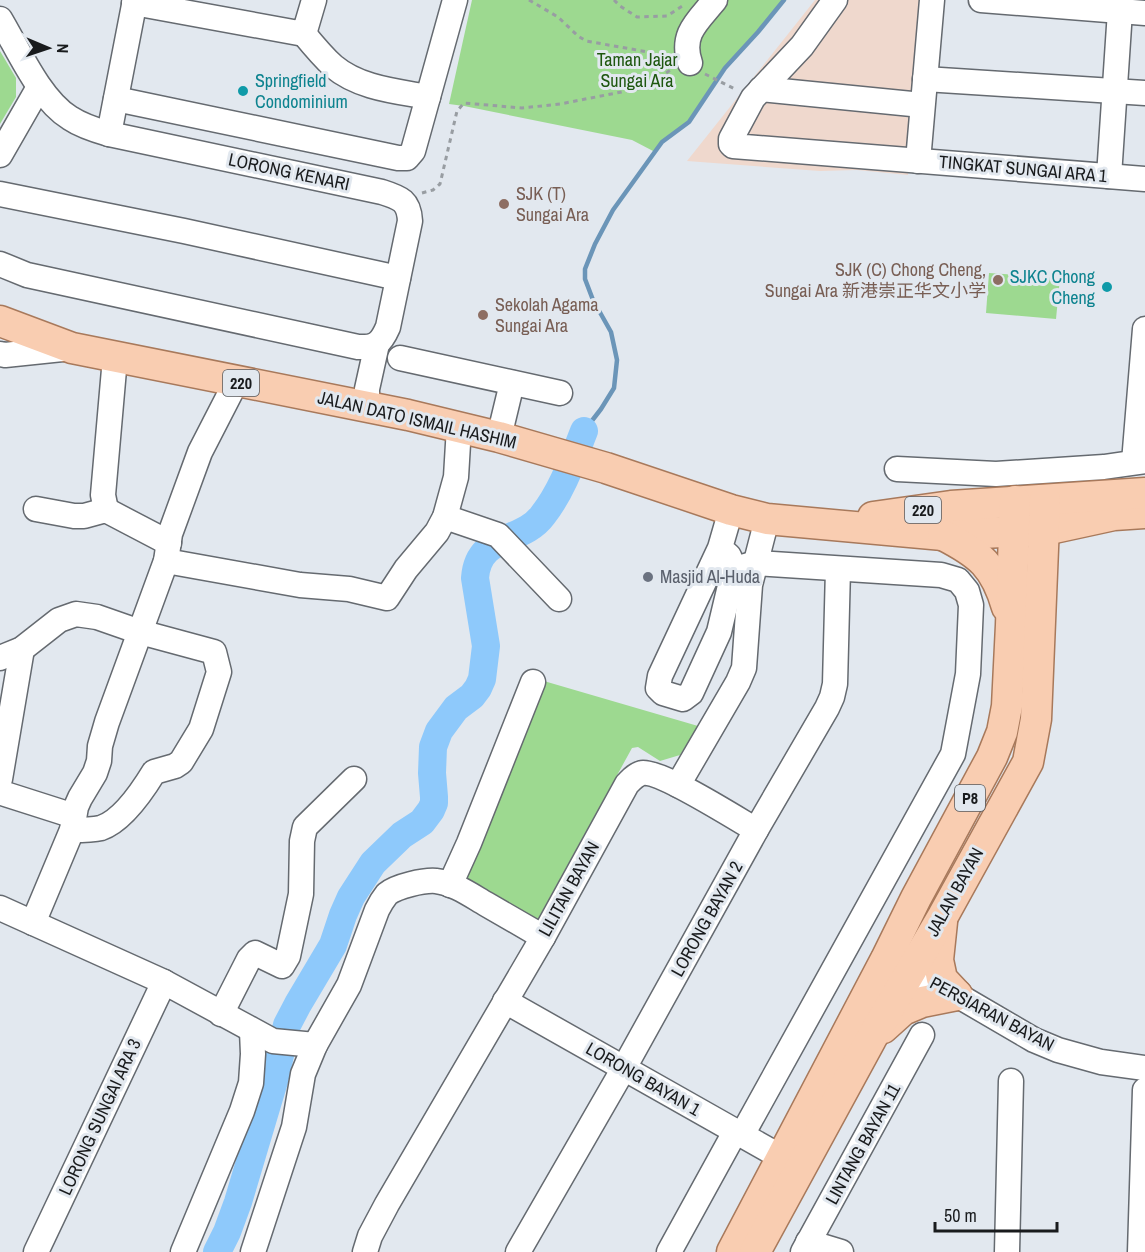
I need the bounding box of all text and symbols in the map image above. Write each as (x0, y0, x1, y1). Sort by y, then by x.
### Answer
north arrow (18, 18, 78, 78)
text: N (52, 43, 74, 54)
park label: Taman Jajar Sungai Ara (597, 47, 677, 93)
place label: Springfield Condominium (255, 68, 348, 114)
marker: Springfield Condominium (236, 84, 250, 98)
street label: LORONG KENARI (226, 146, 352, 197)
street label: TINGKAT SUNGAI ARA 1 (938, 149, 1109, 188)
place label: SJK (T) Sungai Ara (516, 181, 589, 227)
marker: SJK (T) Sungai Ara (497, 197, 511, 211)
place label: SJK (C) Chong Cheng, Sungai Ara 新港崇正华文小学 (765, 257, 986, 303)
place label: SJKC Chong Cheng (1010, 264, 1096, 310)
marker: SJK (C) Chong Cheng, Sungai Ara 新港崇正华文小学 (991, 273, 1005, 287)
marker: SJKC Chong Cheng (1100, 280, 1114, 294)
place label: Sekolah Agama Sungai Ara (495, 292, 598, 338)
marker: Sekolah Agama Sungai Ara (476, 308, 490, 322)
road number: 220 (223, 370, 259, 396)
street label: JALAN DATO ISMAIL HASHIM (315, 384, 519, 455)
road number: 220 (905, 497, 941, 523)
place label: Masjid Al-Huda (660, 564, 760, 589)
marker: Masjid Al-Huda (641, 570, 655, 584)
road number: P8 (955, 785, 985, 811)
street label: LILITAN BAYAN (532, 837, 605, 941)
street label: JALAN BAYAN (920, 843, 989, 941)
street label: LORONG BAYAN 2 (665, 857, 749, 981)
street label: PERSIARAN BAYAN (926, 970, 1059, 1057)
street label: LORONG SUNGAI ARA 3 (52, 1035, 147, 1199)
street label: LORONG BAYAN 1 (581, 1036, 706, 1122)
street label: LINTANG BAYAN 11 (819, 1078, 906, 1209)
scale bar (935, 1195, 1056, 1233)
text: 50 m (944, 1203, 977, 1228)

